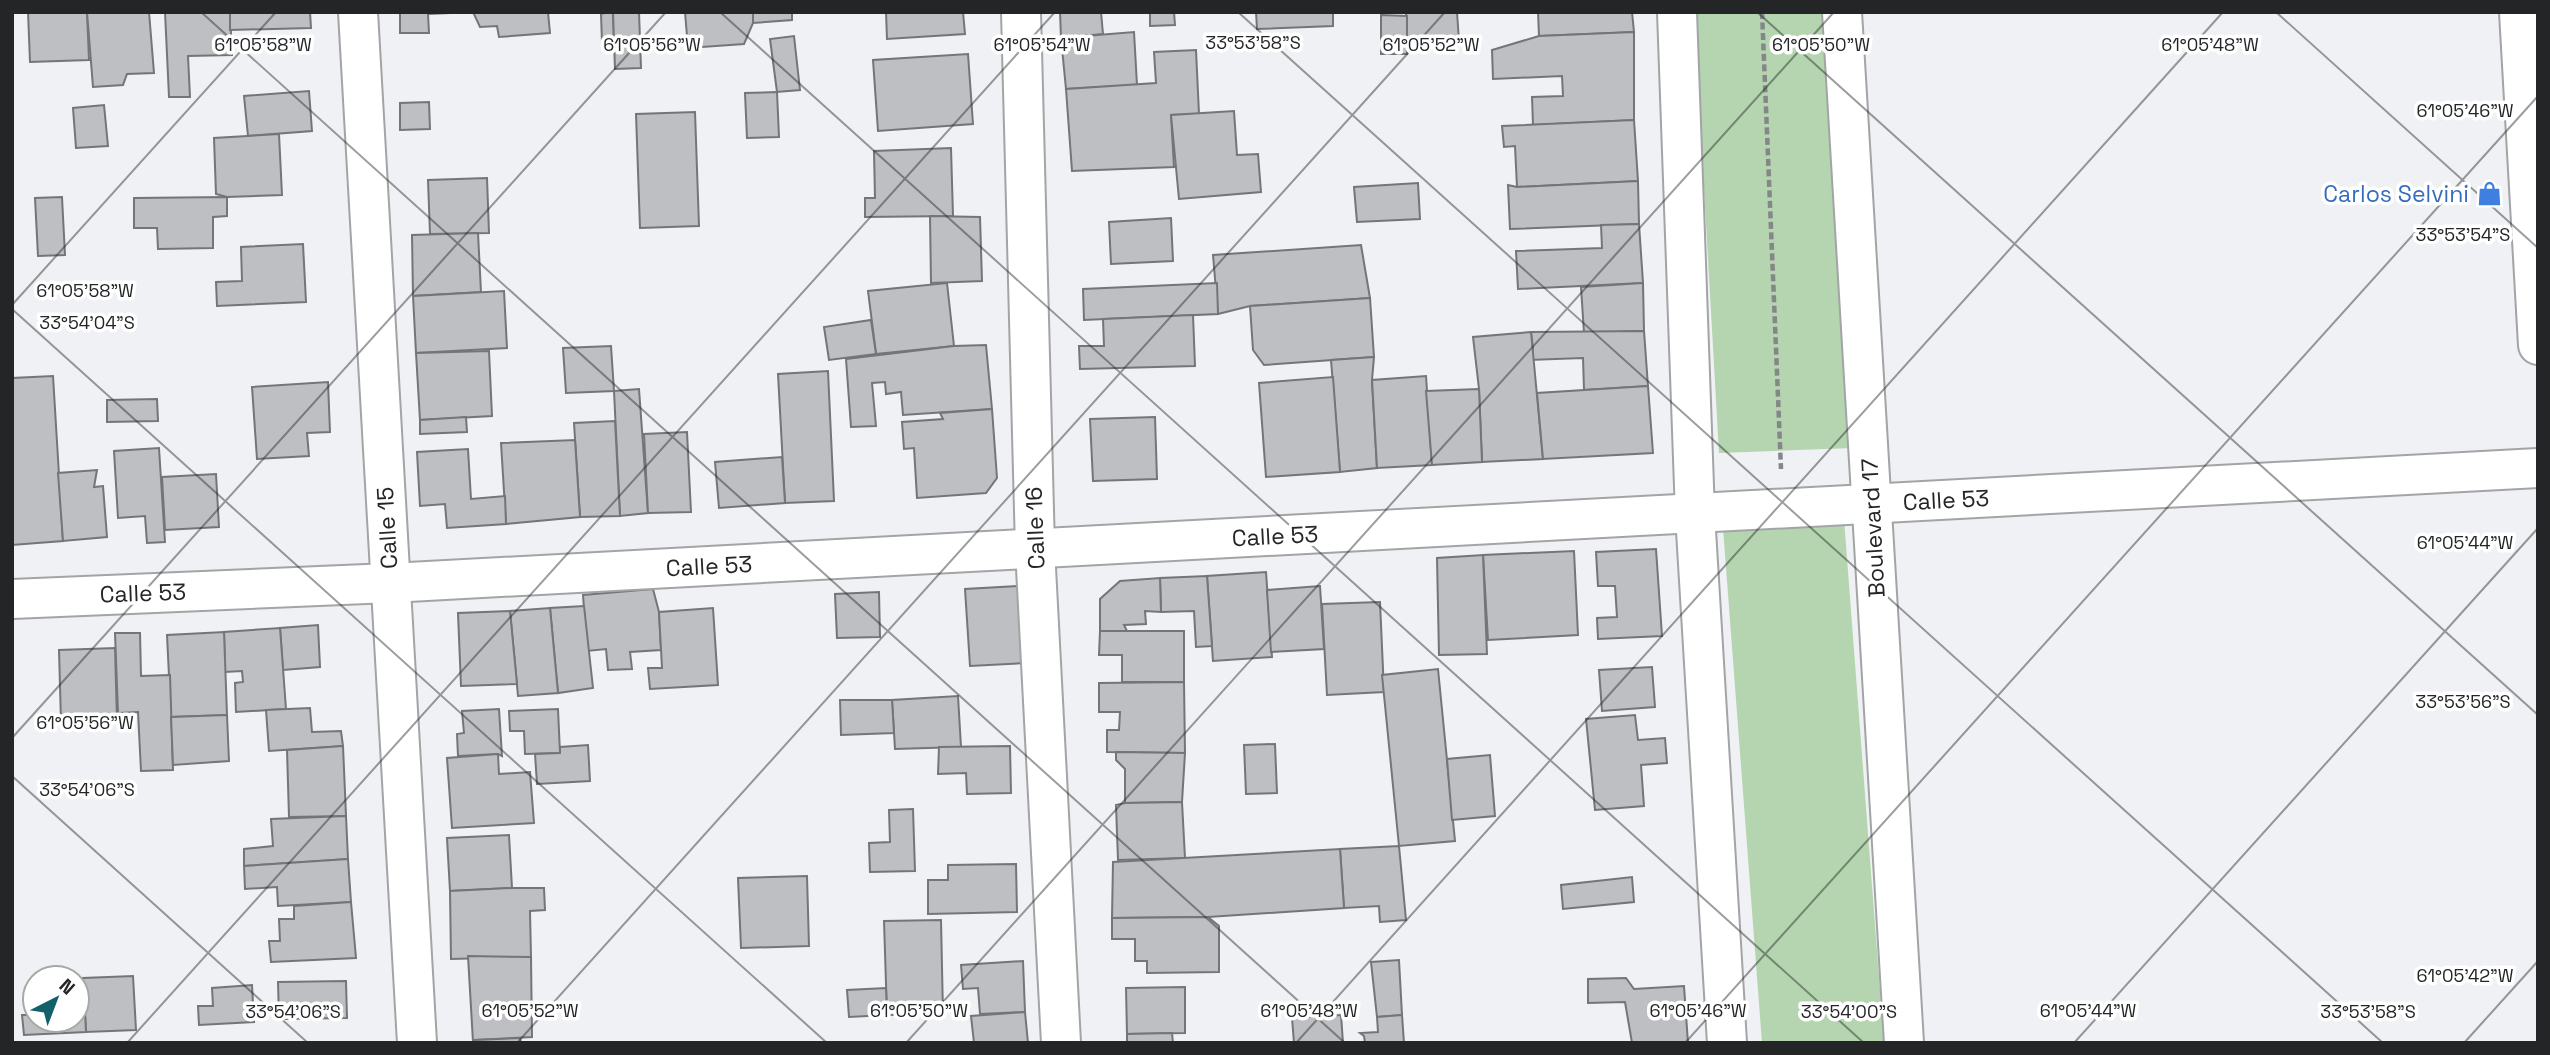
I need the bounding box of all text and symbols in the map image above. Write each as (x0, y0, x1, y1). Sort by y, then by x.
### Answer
text: 33°53'58"S (1205, 31, 1301, 54)
text: 61°05'58"W (214, 33, 312, 56)
text: 61°05'56"W (603, 33, 701, 56)
text: 61°05'54"W (994, 33, 1091, 56)
text: 61°05'52"W (1382, 33, 1480, 56)
text: 61°05'50"W (1772, 33, 1870, 56)
text: 61°05'48"W (2161, 33, 2259, 56)
text: 61°05'46"W (2416, 99, 2514, 122)
place label: Carlos Selvini (2323, 179, 2469, 209)
shop icon: Carlos Selvini (2475, 180, 2503, 208)
text: 33°53'54"S (2416, 223, 2510, 246)
text: 61°05'58"W (36, 279, 134, 302)
text: 33°54'04"S (39, 311, 135, 334)
street label: Boulevard 17 (1854, 458, 1892, 598)
street label: Calle 53 (1902, 483, 1990, 517)
street label: Calle 15 (370, 486, 404, 570)
street label: Calle 16 (1019, 486, 1051, 570)
street label: Calle 53 (1231, 519, 1319, 553)
text: 61°05'44"W (2417, 531, 2514, 554)
street label: Calle 53 (665, 549, 753, 583)
street label: Calle 53 (99, 577, 187, 609)
text: 33°53'56"S (2415, 690, 2511, 713)
text: 61°05'56"W (36, 711, 134, 734)
text: 33°54'06"S (39, 778, 135, 801)
north arrow (21, 964, 91, 1034)
text: 61°05'42"W (2417, 964, 2514, 987)
text: N (54, 973, 80, 1000)
text: 61°05'52"W (481, 999, 579, 1022)
text: 61°05'50"W (870, 999, 968, 1022)
text: 61°05'48"W (1260, 999, 1358, 1022)
text: 61°05'46"W (1649, 999, 1747, 1022)
text: 61°05'44"W (2040, 999, 2137, 1022)
text: 33°54'06"S (245, 1000, 341, 1023)
text: 33°54'00"S (1801, 1000, 1897, 1023)
text: 33°53'58"S (2320, 1000, 2416, 1023)

